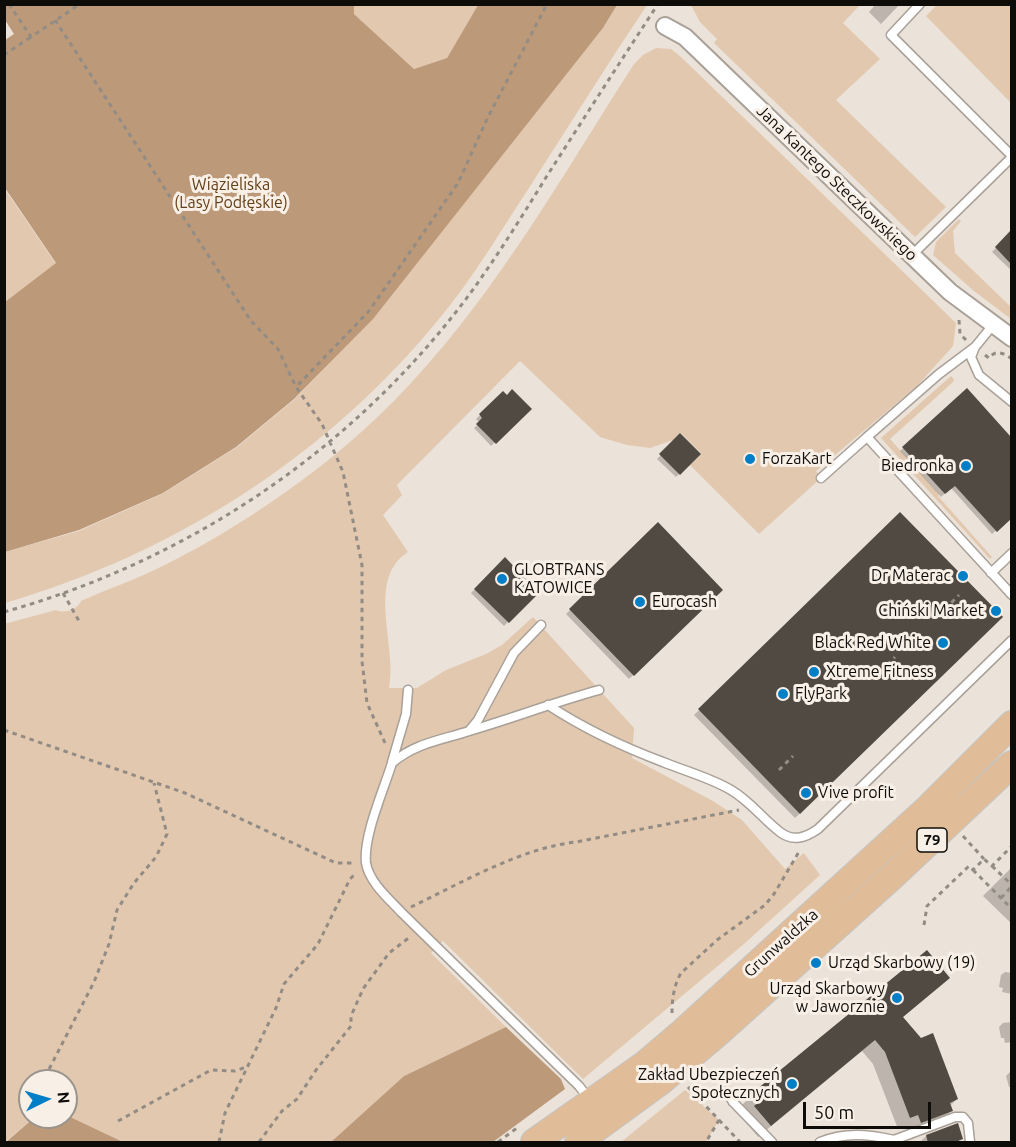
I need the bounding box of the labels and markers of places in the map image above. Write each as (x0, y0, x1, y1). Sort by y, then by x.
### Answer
place label: ForzaKart (762, 449, 832, 469)
marker: ForzaKart (743, 452, 757, 466)
place label: Biedronka (881, 456, 954, 476)
marker: Biedronka (959, 459, 973, 473)
place label: GLOBTRANS KATOWICE (514, 560, 604, 598)
place label: Dr Materac (871, 566, 951, 586)
marker: Dr Materac (956, 569, 970, 583)
marker: GLOBTRANS KATOWICE (495, 572, 509, 586)
place label: Eurocash (652, 592, 717, 612)
marker: Eurocash (633, 595, 647, 609)
place label: Chiński Market (878, 601, 984, 621)
marker: Chiński Market (989, 604, 1003, 618)
place label: Black Red White (815, 633, 931, 653)
marker: Black Red White (936, 636, 950, 650)
place label: Xtreme Fitness (826, 662, 934, 682)
marker: Xtreme Fitness (807, 665, 821, 679)
place label: FlyPark (795, 684, 847, 704)
marker: FlyPark (776, 687, 790, 701)
place label: Vive profit (818, 783, 894, 803)
marker: Vive profit (799, 786, 813, 800)
place label: Urząd Skarbowy (19) (828, 953, 975, 973)
marker: Urząd Skarbowy (19) (809, 956, 823, 970)
place label: Urząd Skarbowy w Jaworznie (770, 979, 885, 1017)
marker: Urząd Skarbowy w Jaworznie (890, 991, 904, 1005)
place label: Zakład Ubezpieczeń Społecznych (638, 1065, 780, 1103)
marker: Zakład Ubezpieczeń Społecznych (785, 1077, 799, 1091)

